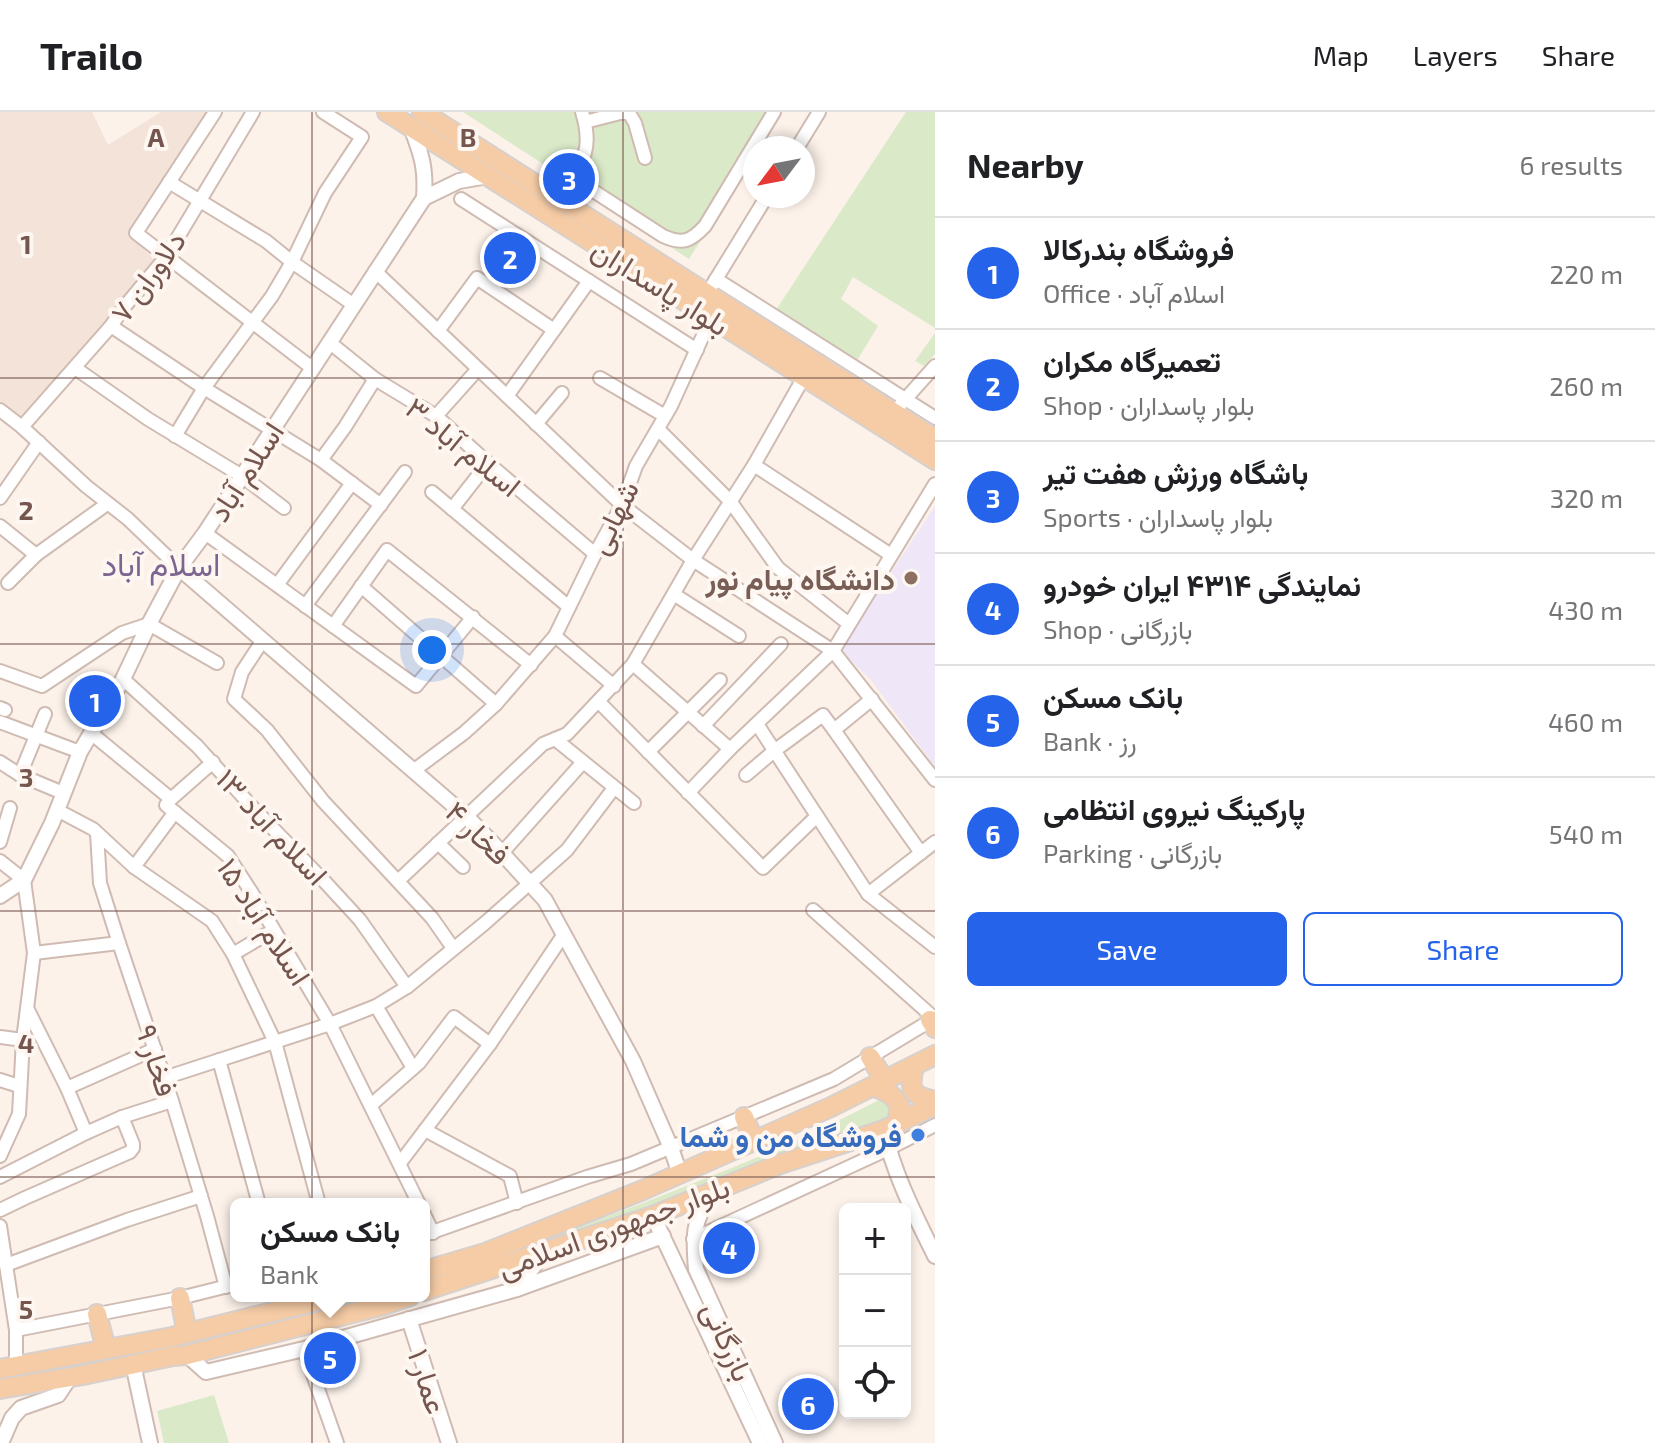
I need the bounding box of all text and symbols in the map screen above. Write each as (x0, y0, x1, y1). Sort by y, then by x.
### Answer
text: Trailo (40, 32, 143, 78)
text: Map (1313, 38, 1369, 72)
text: Layers (1413, 38, 1498, 72)
text: Share (1542, 38, 1615, 72)
text: A (148, 121, 165, 152)
text: B (460, 121, 476, 152)
north arrow (743, 136, 815, 208)
text: Nearby (967, 144, 1084, 185)
pin: 3 (543, 149, 595, 209)
text: 6 results (1520, 149, 1623, 180)
street label: دلاوران ۷ (102, 223, 194, 330)
text: 1 (20, 228, 32, 259)
pin: 2 (484, 228, 536, 288)
street label: بلوار پاسداران (584, 230, 736, 346)
text: فروشگاه بندرکالا (1043, 230, 1234, 266)
text: 1 (987, 258, 999, 289)
text: 220 m (1550, 258, 1623, 289)
text: Office · اسلام آباد (1043, 277, 1225, 308)
text: تعمیرگاه مکران (1043, 342, 1221, 378)
text: 2 (985, 370, 1001, 401)
text: 260 m (1549, 370, 1623, 401)
street label: اسلام آباد ۳ (397, 389, 529, 506)
text: Shop · بلوار پاسداران (1043, 389, 1255, 420)
street label: اسلام آباد (200, 415, 293, 529)
text: باشگاه ورزش هفت تیر (1043, 454, 1308, 490)
street label: شهابی (579, 474, 647, 561)
text: 3 (986, 482, 1000, 513)
text: 320 m (1550, 482, 1623, 513)
text: 2 (18, 494, 34, 525)
text: Sports · بلوار پاسداران (1043, 501, 1273, 532)
district label: اسلام آباد (102, 544, 220, 586)
place label: دانشگاه پیام نور (704, 560, 895, 600)
text: نمایندگی ۴۳۱۴ ایران خودرو (1043, 566, 1361, 602)
marker: دانشگاه پیام نور (902, 569, 920, 587)
text: 4 (985, 594, 1001, 625)
text: 430 m (1548, 594, 1623, 625)
text: Shop · بازرگانی (1043, 613, 1192, 644)
your location (412, 630, 452, 670)
pin: 1 (69, 671, 121, 731)
text: بانک مسکن (1043, 678, 1183, 714)
text: 5 (986, 706, 1000, 737)
text: 460 m (1548, 706, 1623, 737)
text: Bank · رز (1043, 725, 1137, 756)
street label: اسلام آباد ۱۳ (208, 760, 336, 894)
text: 3 (19, 761, 33, 792)
text: پارکینگ نیروی انتظامی (1043, 790, 1305, 826)
street label: فخار ۴ (438, 793, 519, 873)
text: 6 (985, 818, 1001, 849)
text: 540 m (1549, 818, 1623, 849)
text: Parking · بازرگانی (1043, 837, 1222, 868)
street label: اسلام آباد ۱۵ (208, 851, 319, 993)
button: Save (967, 912, 1287, 986)
button: Share (1303, 912, 1623, 986)
street label: فخار ۹ (128, 1020, 186, 1101)
text: 4 (18, 1027, 34, 1058)
place label: فروشگاه من و شما (680, 1117, 902, 1155)
marker: فروشگاه من و شما (909, 1126, 927, 1144)
street label: بلوار جمهوری اسلامی (492, 1167, 735, 1287)
popup (230, 1198, 430, 1302)
map controls (839, 1203, 911, 1419)
button: + (839, 1203, 911, 1275)
text: بانک مسکن (260, 1212, 400, 1248)
pin: 4 (703, 1218, 755, 1278)
text: Bank (260, 1258, 319, 1289)
button: − (839, 1275, 911, 1347)
text: 5 (19, 1293, 33, 1324)
street label: بازرگانی (694, 1296, 762, 1387)
pin: 5 (304, 1328, 356, 1388)
street label: عمار ۱ (400, 1344, 456, 1419)
button: locate (839, 1347, 911, 1419)
pin: 6 (782, 1374, 834, 1434)

